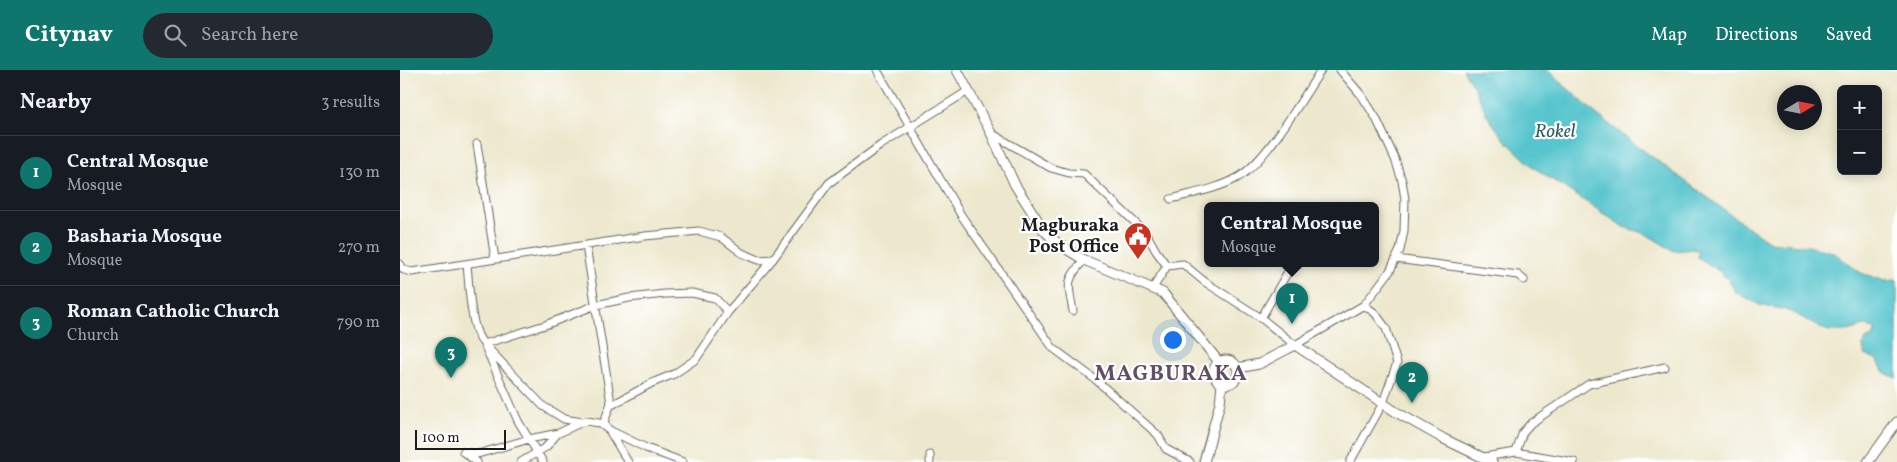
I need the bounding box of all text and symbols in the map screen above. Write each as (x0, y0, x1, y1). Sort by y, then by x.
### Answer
search box (143, 13, 493, 58)
text: Citynav (25, 18, 113, 52)
icon: search (161, 21, 189, 49)
text: Search here (201, 22, 298, 48)
text: Map (1651, 23, 1687, 48)
text: Directions (1715, 23, 1798, 48)
text: Saved (1826, 23, 1872, 48)
north arrow (1777, 85, 1822, 130)
map controls (1837, 85, 1882, 175)
button: + (1837, 85, 1882, 130)
text: Nearby (20, 88, 91, 117)
text: 3 results (321, 92, 380, 114)
water label: Rokel (1535, 119, 1576, 145)
button: − (1837, 130, 1882, 175)
text: Central Mosque (67, 149, 208, 175)
text: 1 (33, 162, 39, 184)
text: 130 m (339, 162, 380, 184)
text: Mosque (67, 175, 122, 197)
popup (1204, 202, 1379, 267)
text: Central Mosque (1221, 211, 1362, 237)
place label: Magburaka Post Office (1021, 214, 1119, 260)
public building icon: Magburaka Post Office (1123, 221, 1153, 260)
text: Basharia Mosque (67, 224, 222, 250)
text: 2 (32, 237, 40, 259)
text: 270 m (338, 237, 380, 259)
text: Mosque (1221, 237, 1276, 259)
text: Mosque (67, 250, 122, 272)
pin: 1 (1276, 283, 1308, 324)
text: Roman Catholic Church (67, 299, 280, 325)
text: 3 (32, 312, 40, 334)
text: 790 m (337, 312, 380, 334)
text: Church (67, 325, 119, 347)
your location (1160, 327, 1186, 353)
pin: 3 (435, 337, 467, 378)
district label: MAGBURAKA (1094, 359, 1248, 390)
pin: 2 (1396, 362, 1428, 403)
scale bar (415, 427, 506, 450)
text: 100 m (422, 429, 460, 448)

